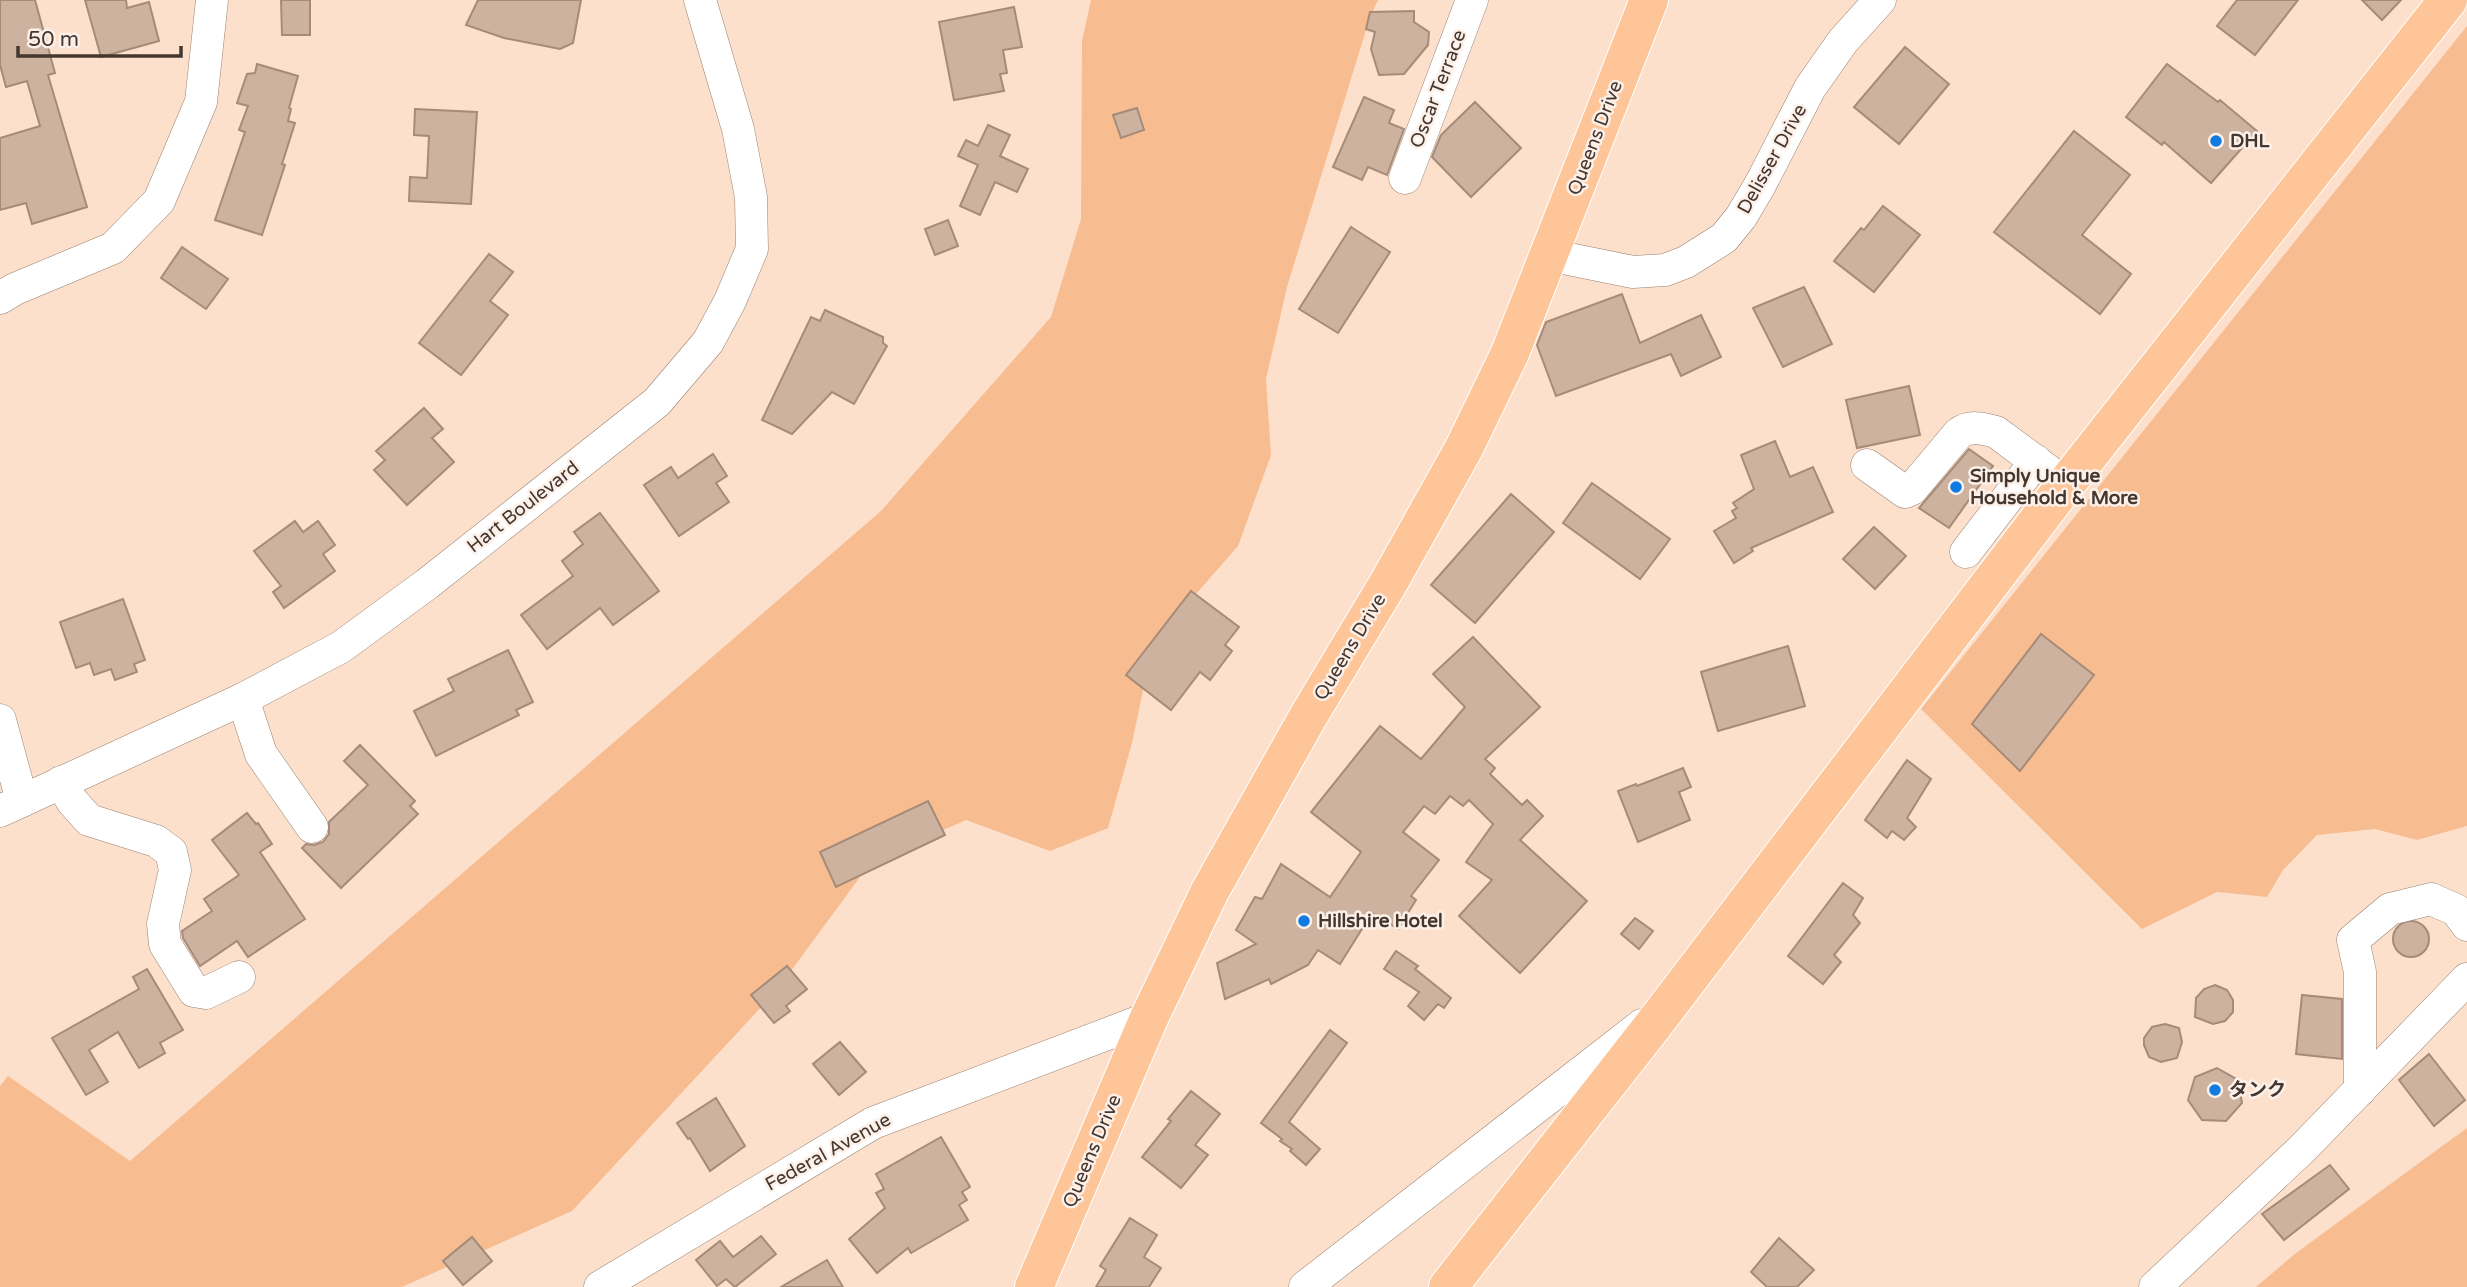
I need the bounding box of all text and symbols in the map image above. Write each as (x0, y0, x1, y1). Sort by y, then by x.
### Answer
scale bar (18, 14, 180, 58)
text: 50 m (28, 27, 79, 52)
street label: Oscar Terrace (1405, 27, 1471, 151)
street label: Queens Drive (1563, 78, 1627, 198)
street label: Delisser Drive (1733, 100, 1811, 218)
place label: DHL (2230, 130, 2271, 152)
marker: DHL (2208, 133, 2224, 149)
street label: Hart Boulevard (463, 457, 583, 557)
place label: Simply Unique Household & More (1970, 465, 2138, 509)
marker: Simply Unique Household & More (1948, 479, 1964, 495)
street label: Queens Drive (1309, 590, 1391, 704)
place label: Hillshire Hotel (1318, 910, 1443, 932)
marker: Hillshire Hotel (1296, 913, 1312, 929)
place label: タンク (2229, 1079, 2286, 1101)
marker: タンク (2207, 1082, 2223, 1098)
street label: Queens Drive (1058, 1091, 1126, 1211)
street label: Federal Avenue (761, 1108, 895, 1196)

